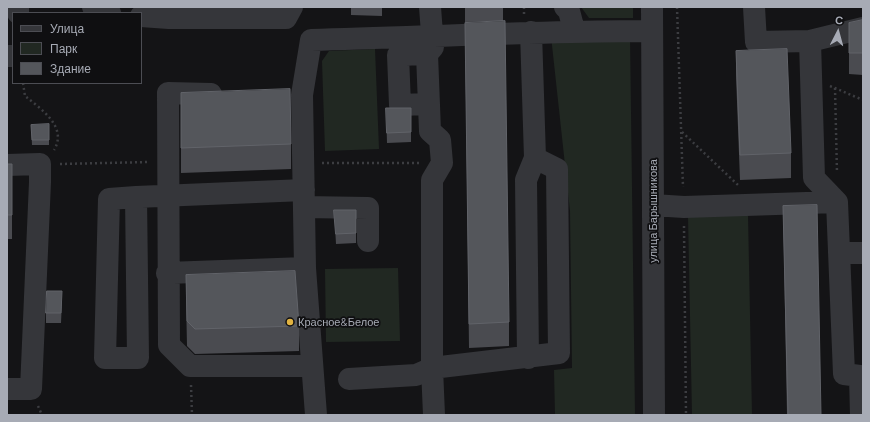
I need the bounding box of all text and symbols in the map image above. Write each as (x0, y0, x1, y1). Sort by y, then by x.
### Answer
legend (12, 12, 142, 84)
north arrow (818, 12, 858, 52)
text: С (835, 13, 844, 26)
text: Улица (50, 21, 84, 35)
text: Парк (50, 41, 77, 55)
text: Здание (50, 61, 91, 75)
street label: улица Барышникова (646, 159, 660, 263)
place label: Красное&Белое (298, 315, 379, 329)
marker: Красное&Белое (285, 317, 295, 327)

